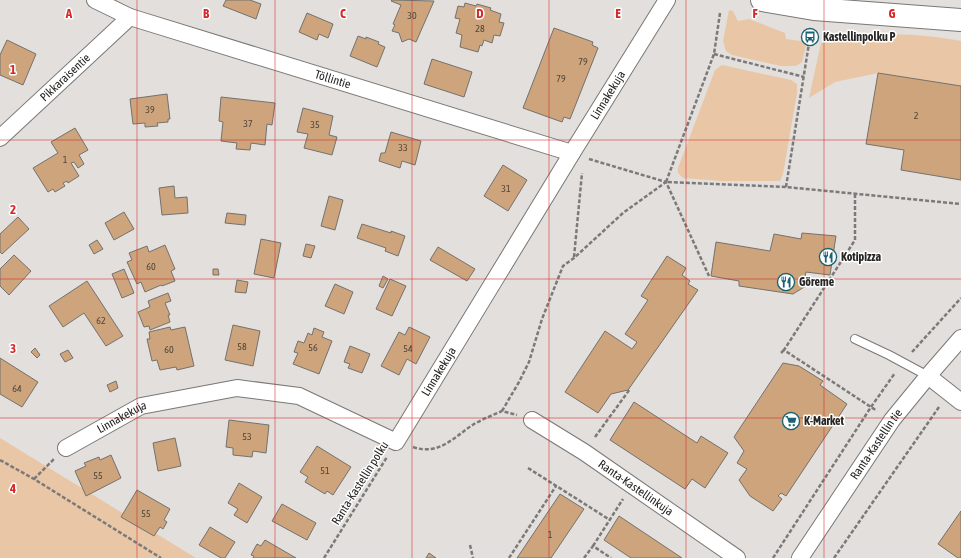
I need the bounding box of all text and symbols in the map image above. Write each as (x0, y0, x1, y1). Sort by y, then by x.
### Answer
text: A (65, 6, 73, 21)
text: B (203, 6, 210, 21)
text: C (340, 6, 346, 21)
text: D (476, 6, 484, 21)
text: E (615, 6, 621, 21)
text: F (752, 6, 758, 21)
text: G (889, 6, 896, 21)
house number: 30 (407, 10, 417, 21)
house number: 28 (475, 23, 485, 34)
bus stop icon: Kastellinpolku P (800, 27, 820, 47)
place label: Kastellinpolku P (823, 30, 895, 44)
street label: Pikkaraisentie (37, 51, 93, 104)
house number: 79 (578, 56, 588, 67)
text: 1 (10, 62, 16, 77)
street label: Töllintie (313, 67, 352, 91)
street label: Linnakekuja (588, 68, 628, 122)
house number: 79 (556, 73, 566, 84)
house number: 39 (145, 104, 155, 115)
house number: 2 (914, 110, 919, 121)
house number: 37 (243, 118, 253, 129)
house number: 35 (310, 119, 320, 130)
house number: 33 (398, 142, 408, 153)
house number: 1 (63, 154, 68, 165)
house number: 31 (501, 183, 511, 194)
text: 2 (10, 202, 16, 217)
restaurant icon: Kotipizza (818, 247, 838, 267)
place label: Kotipizza (841, 250, 882, 264)
house number: 60 (146, 261, 156, 272)
restaurant icon: Göreme (776, 272, 796, 292)
place label: Göreme (799, 275, 835, 289)
house number: 62 (96, 315, 106, 326)
text: 3 (10, 341, 16, 356)
house number: 58 (237, 341, 247, 352)
house number: 56 (308, 342, 318, 353)
house number: 54 (403, 343, 413, 354)
house number: 60 (164, 344, 174, 355)
street label: Linnakekuja (419, 345, 459, 399)
house number: 64 (12, 383, 22, 394)
street label: Linnakekuja (95, 398, 148, 436)
street label: Ranta-Kastellin tie (847, 406, 905, 482)
supermarket icon: K-Market (781, 411, 801, 431)
place label: K-Market (804, 414, 845, 428)
house number: 53 (242, 431, 252, 442)
street label: Ranta-Kastellin polku (329, 438, 391, 527)
street label: Ranta-Kastellinkuja (596, 457, 676, 519)
house number: 51 (320, 465, 330, 476)
house number: 55 (93, 470, 103, 481)
text: 4 (9, 481, 16, 496)
house number: 55 (141, 508, 151, 519)
house number: 1 (548, 529, 553, 540)

